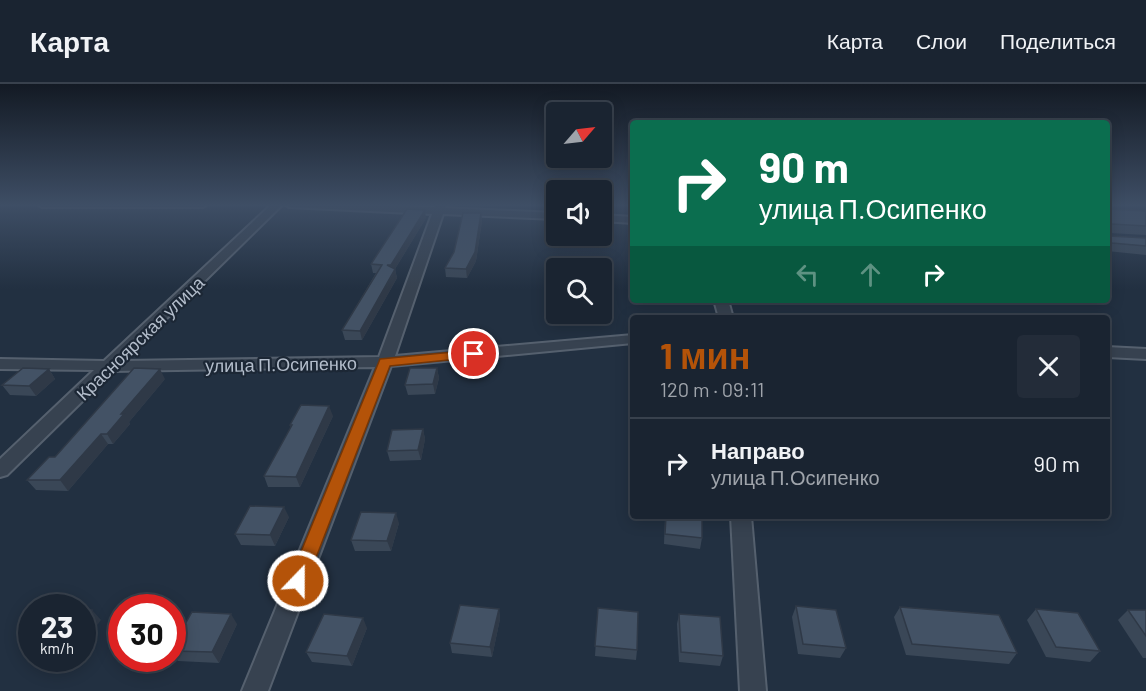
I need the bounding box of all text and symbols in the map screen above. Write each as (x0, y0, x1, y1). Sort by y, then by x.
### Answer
text: Карта (30, 24, 109, 58)
text: Карта (827, 28, 883, 53)
text: Слои (916, 28, 967, 53)
text: Поделиться (1000, 28, 1116, 53)
north arrow (546, 102, 612, 168)
map controls (546, 102, 612, 324)
text: 90 m (759, 141, 849, 191)
icon: right (660, 144, 738, 222)
button: sound (546, 180, 612, 246)
text: улица П.Осипенко (759, 192, 987, 224)
button: search (546, 258, 612, 324)
icon: left (791, 258, 824, 291)
icon: ahead (854, 258, 887, 291)
icon: right (917, 258, 950, 291)
street label: Красноярская улица (71, 271, 209, 405)
pin (448, 328, 499, 379)
text: 1 мин (660, 333, 750, 376)
button: close (1017, 335, 1080, 398)
icon: arrive (457, 337, 490, 370)
street label: улица П.Осипенко (205, 352, 357, 376)
text: 120 m · 09:11 (660, 377, 764, 401)
text: Направо (711, 437, 805, 463)
icon: right (660, 447, 693, 480)
text: 90 m (1034, 450, 1080, 476)
text: улица П.Осипенко (711, 465, 880, 489)
position arrow (266, 549, 330, 613)
speed limit sign: 30 (108, 594, 186, 672)
text: 23 (41, 608, 73, 644)
text: km/h (40, 639, 74, 657)

